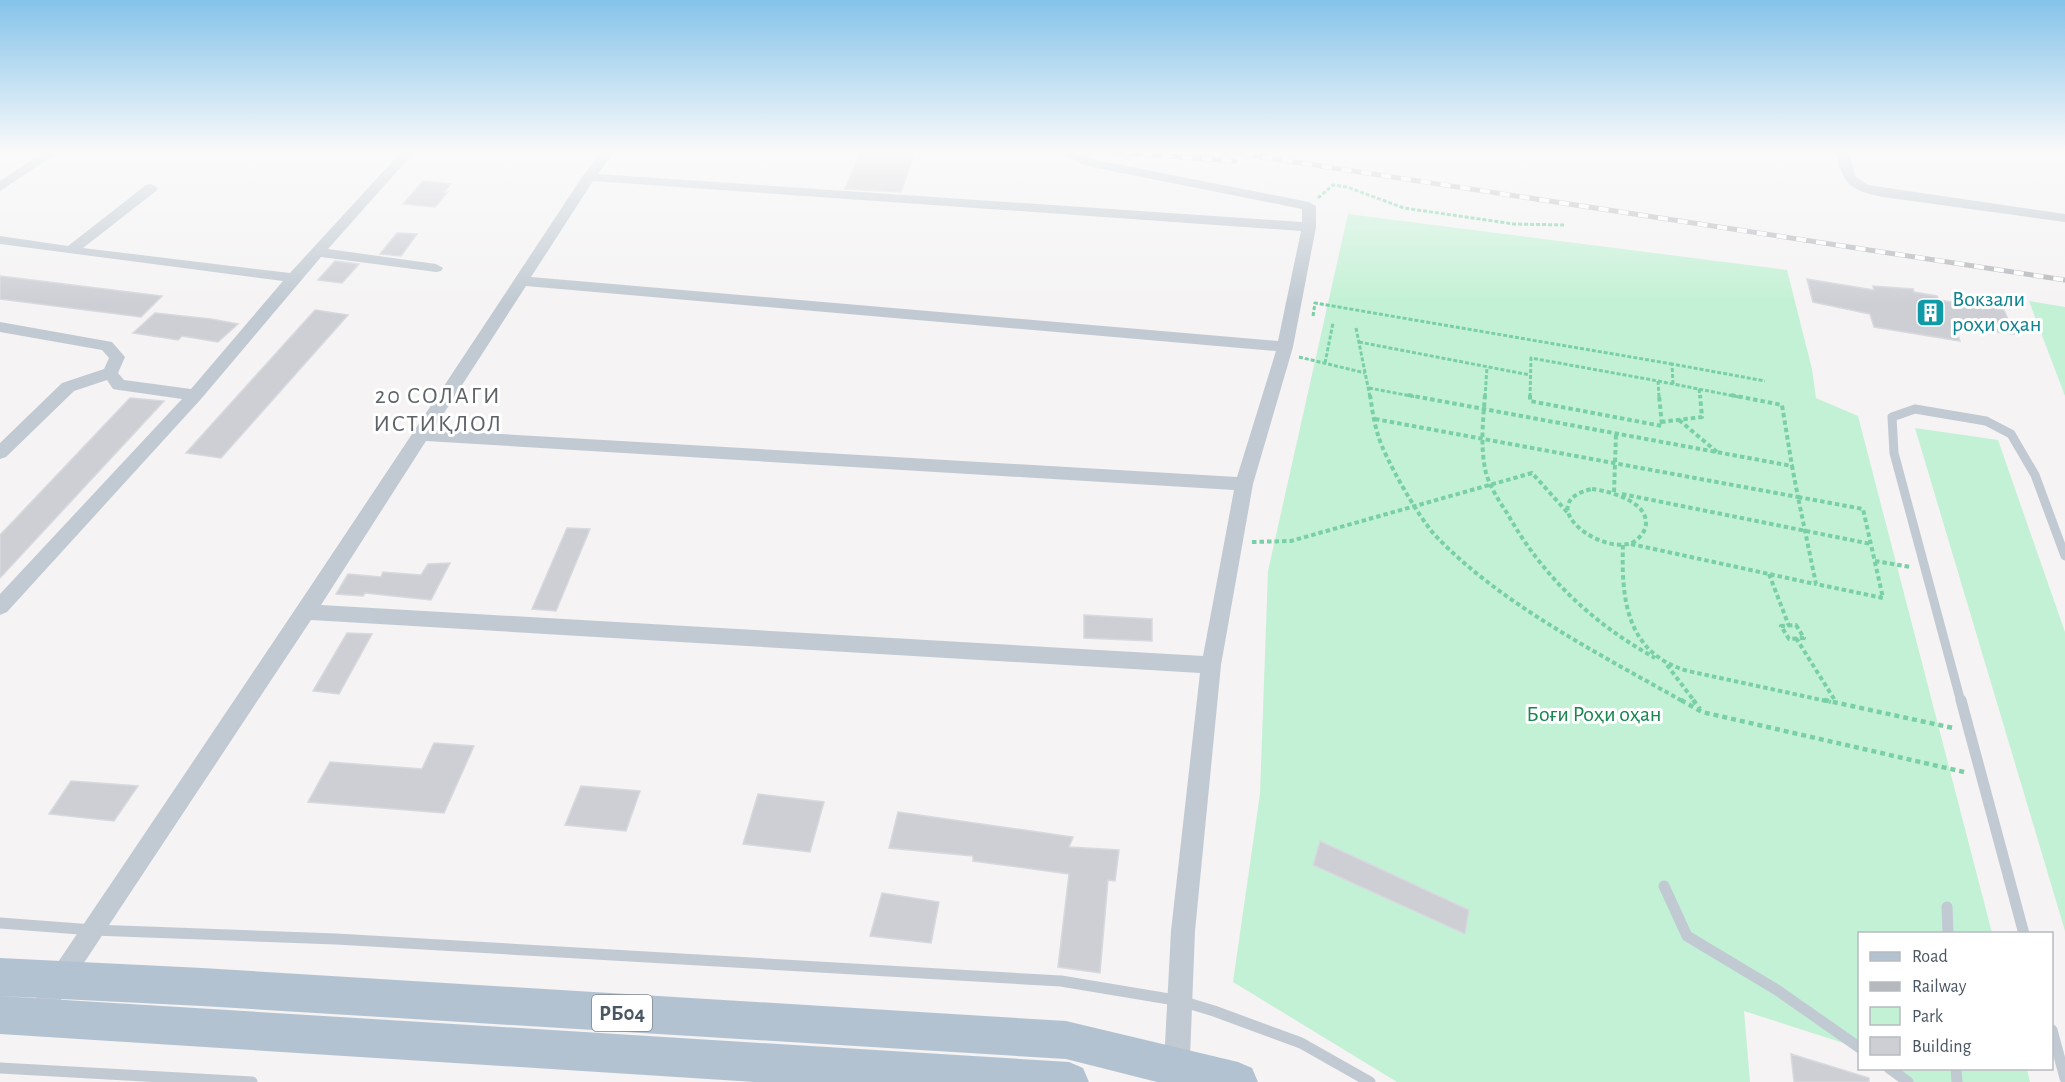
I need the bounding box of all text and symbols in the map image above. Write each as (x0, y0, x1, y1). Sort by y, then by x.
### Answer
place label: Вокзали роҳи оҳан (1952, 288, 2041, 335)
building icon: Вокзали роҳи оҳан (1915, 296, 1947, 328)
district label: 20 СОЛАГИ ИСТИҚЛОЛ (373, 384, 503, 436)
park label: Боғи Роҳи оҳан (1526, 703, 1662, 725)
legend (1858, 932, 2053, 1070)
text: Road (1912, 948, 1948, 966)
text: Railway (1912, 978, 1967, 996)
road number: РБ04 (592, 995, 652, 1031)
text: Park (1912, 1008, 1944, 1026)
text: Building (1912, 1038, 1972, 1056)

